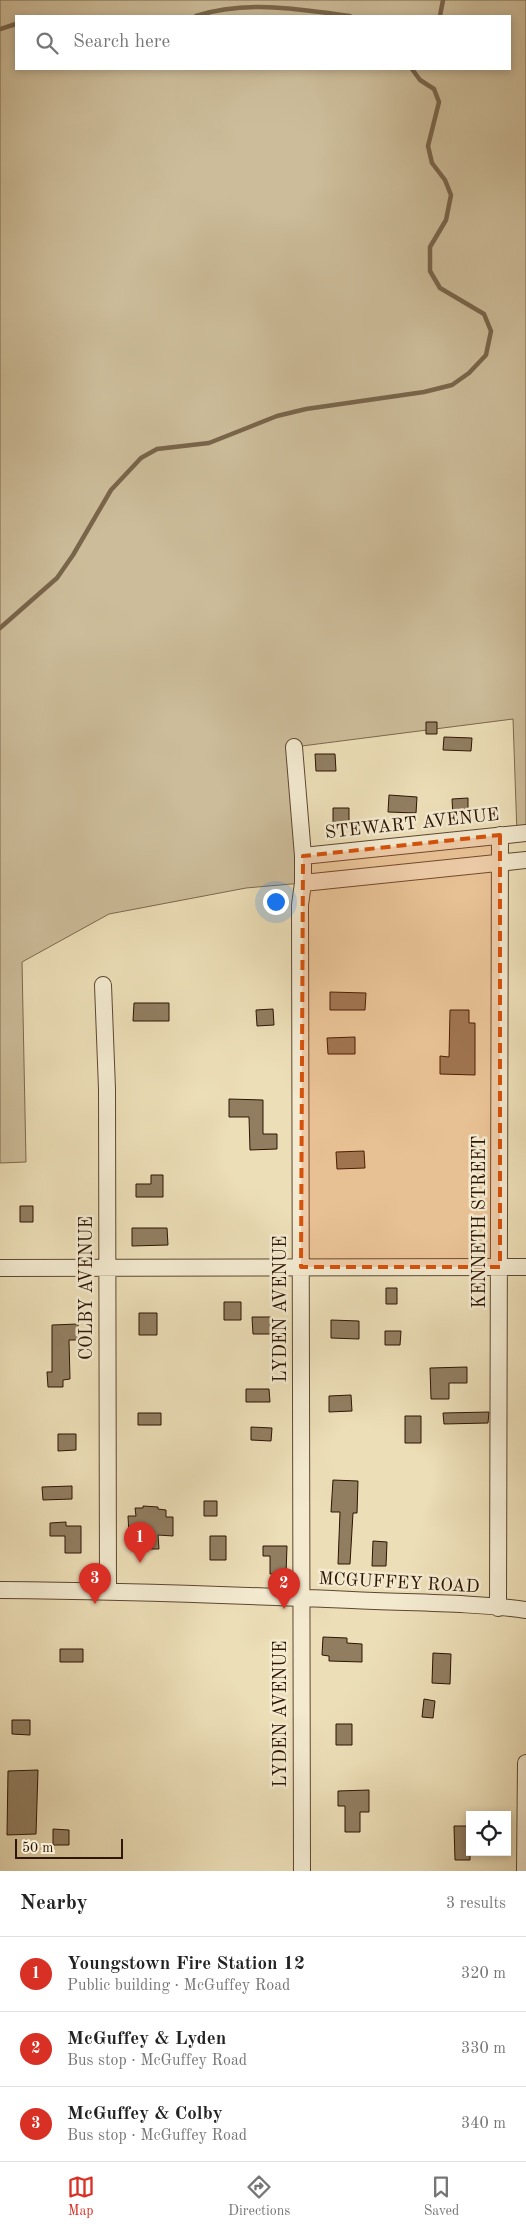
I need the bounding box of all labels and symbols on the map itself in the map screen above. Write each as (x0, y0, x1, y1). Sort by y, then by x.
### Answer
street label: STEWART AVENUE (324, 806, 500, 842)
your location (263, 889, 289, 915)
street label: KENNETH STREET (471, 1136, 489, 1308)
street label: COLBY AVENUE (78, 1216, 96, 1360)
street label: LYDEN AVENUE (272, 1236, 290, 1382)
pin: 1 (124, 1522, 156, 1563)
pin: 3 (79, 1563, 111, 1604)
pin: 2 (268, 1568, 300, 1609)
street label: MCGUFFEY ROAD (318, 1570, 480, 1596)
street label: LYDEN AVENUE (272, 1641, 290, 1787)
scale bar (15, 1836, 122, 1859)

